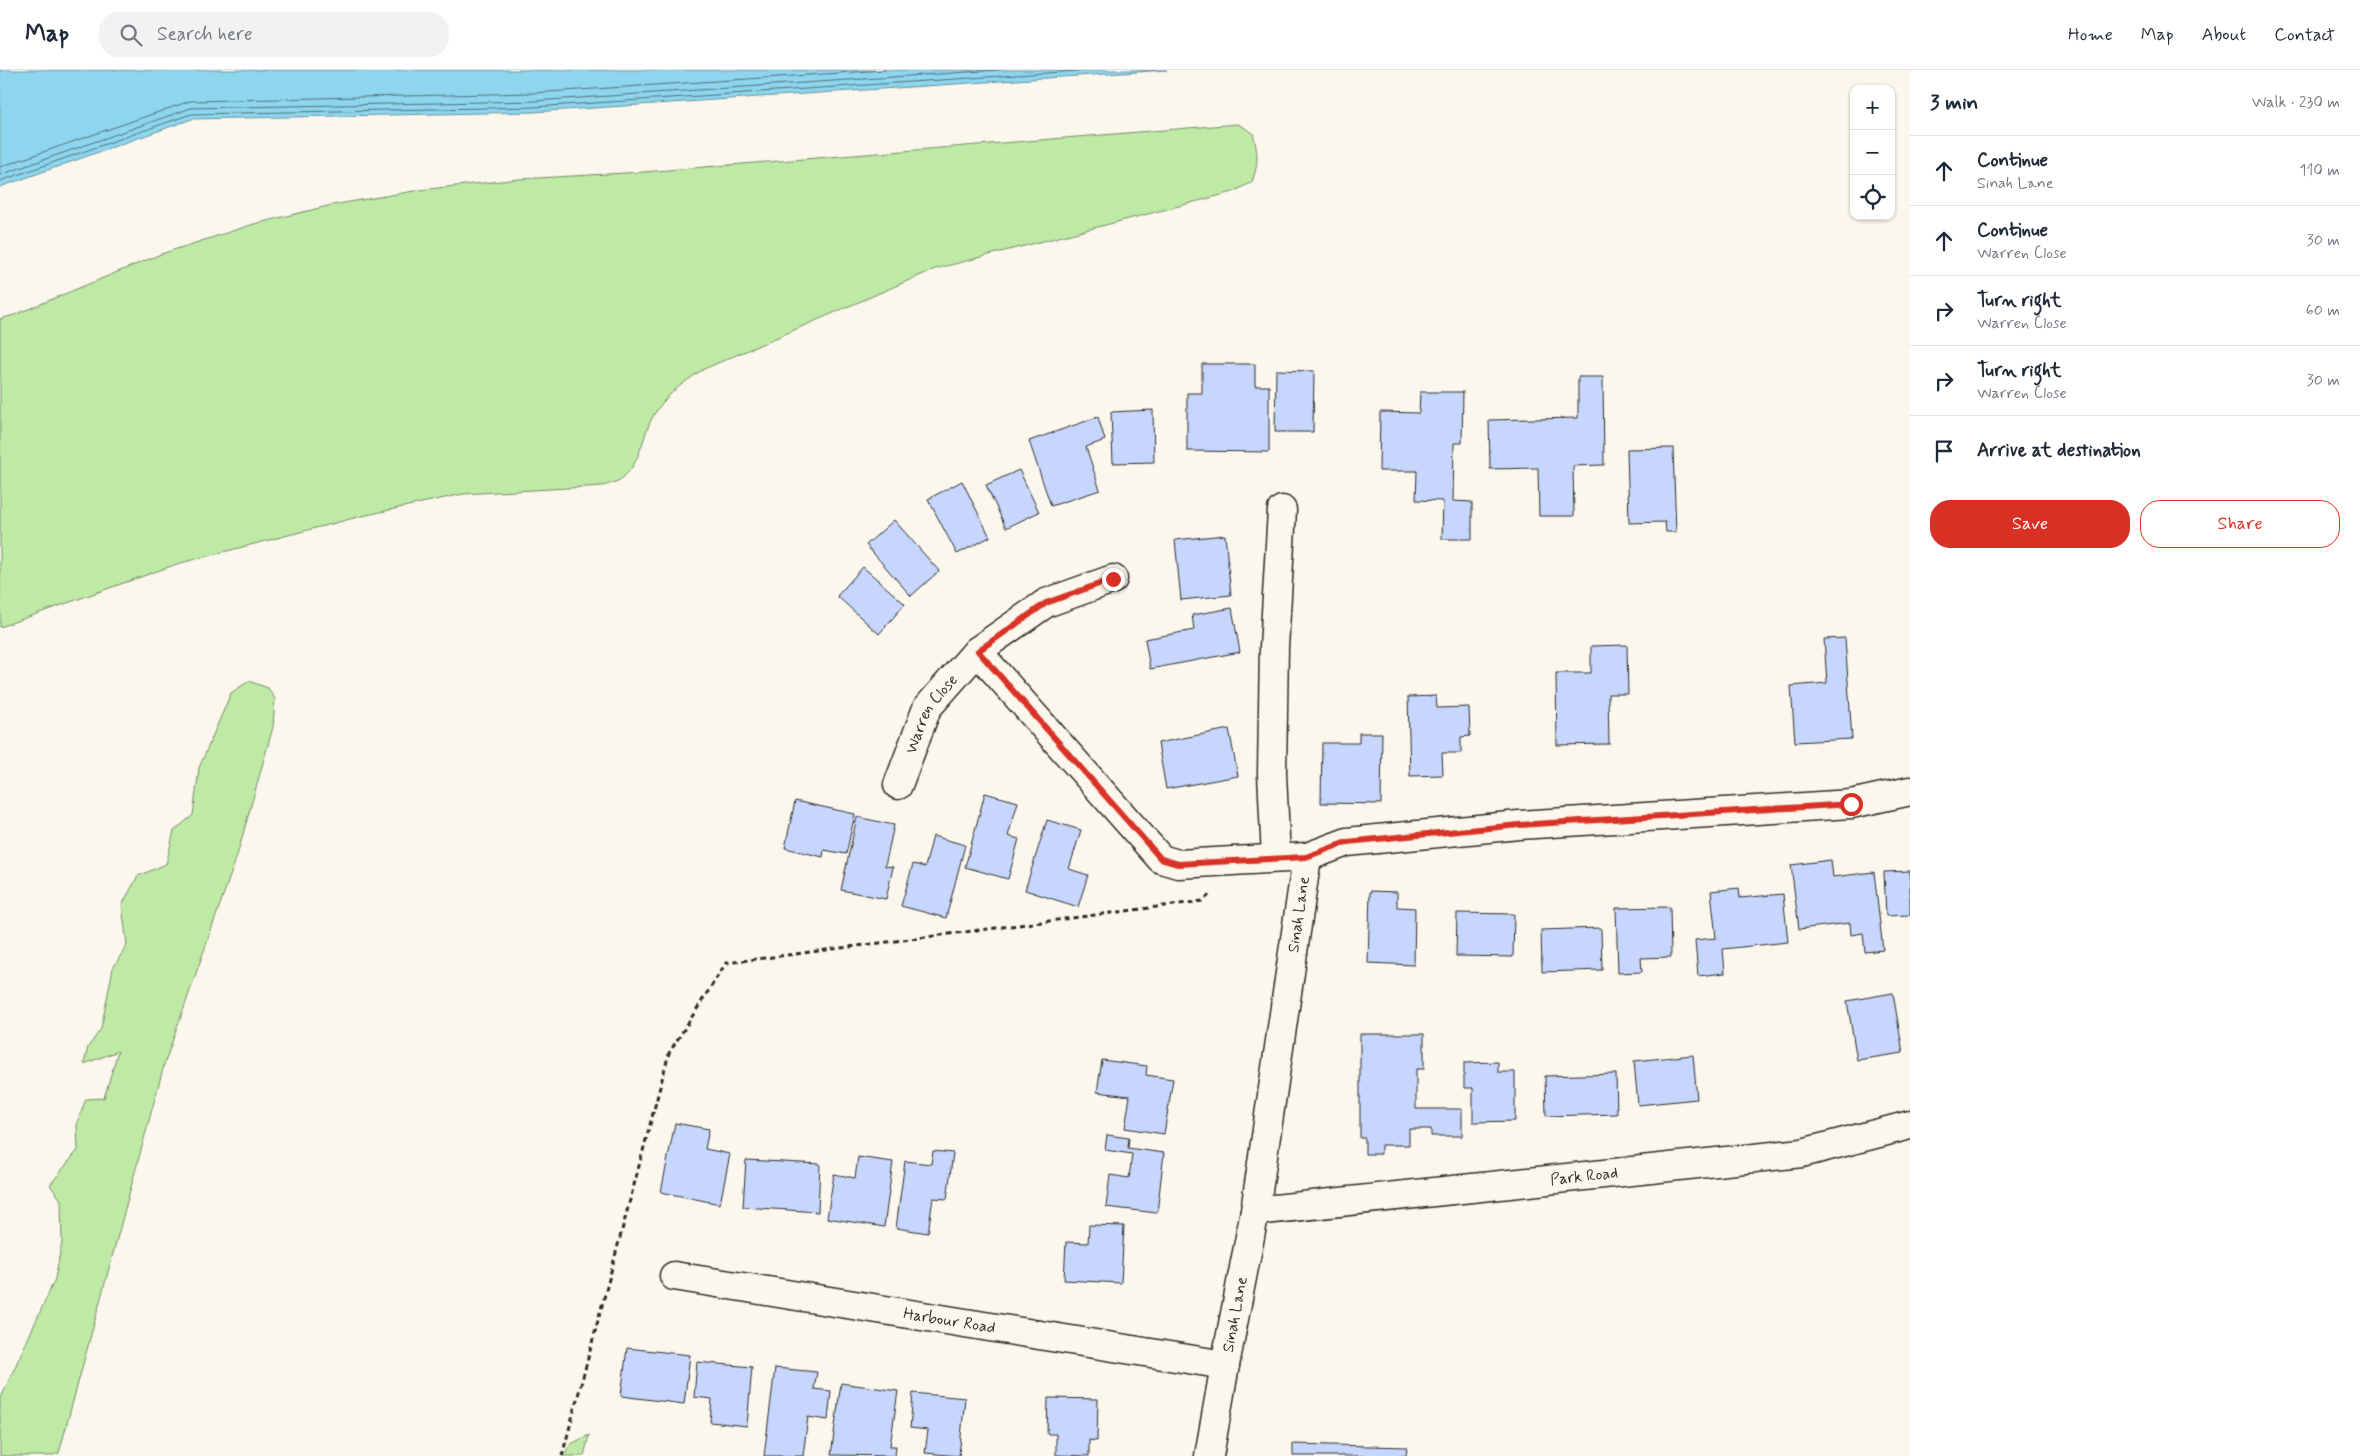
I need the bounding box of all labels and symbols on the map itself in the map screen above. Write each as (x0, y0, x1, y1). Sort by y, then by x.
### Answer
route end (1102, 568, 1125, 591)
street label: Warren Close (900, 670, 962, 757)
route start (1840, 793, 1863, 816)
street label: Sinah Lane (1283, 875, 1315, 954)
street label: Park Road (1549, 1162, 1619, 1190)
street label: Sinah Lane (1217, 1275, 1253, 1354)
street label: Harbour Road (902, 1303, 997, 1338)

